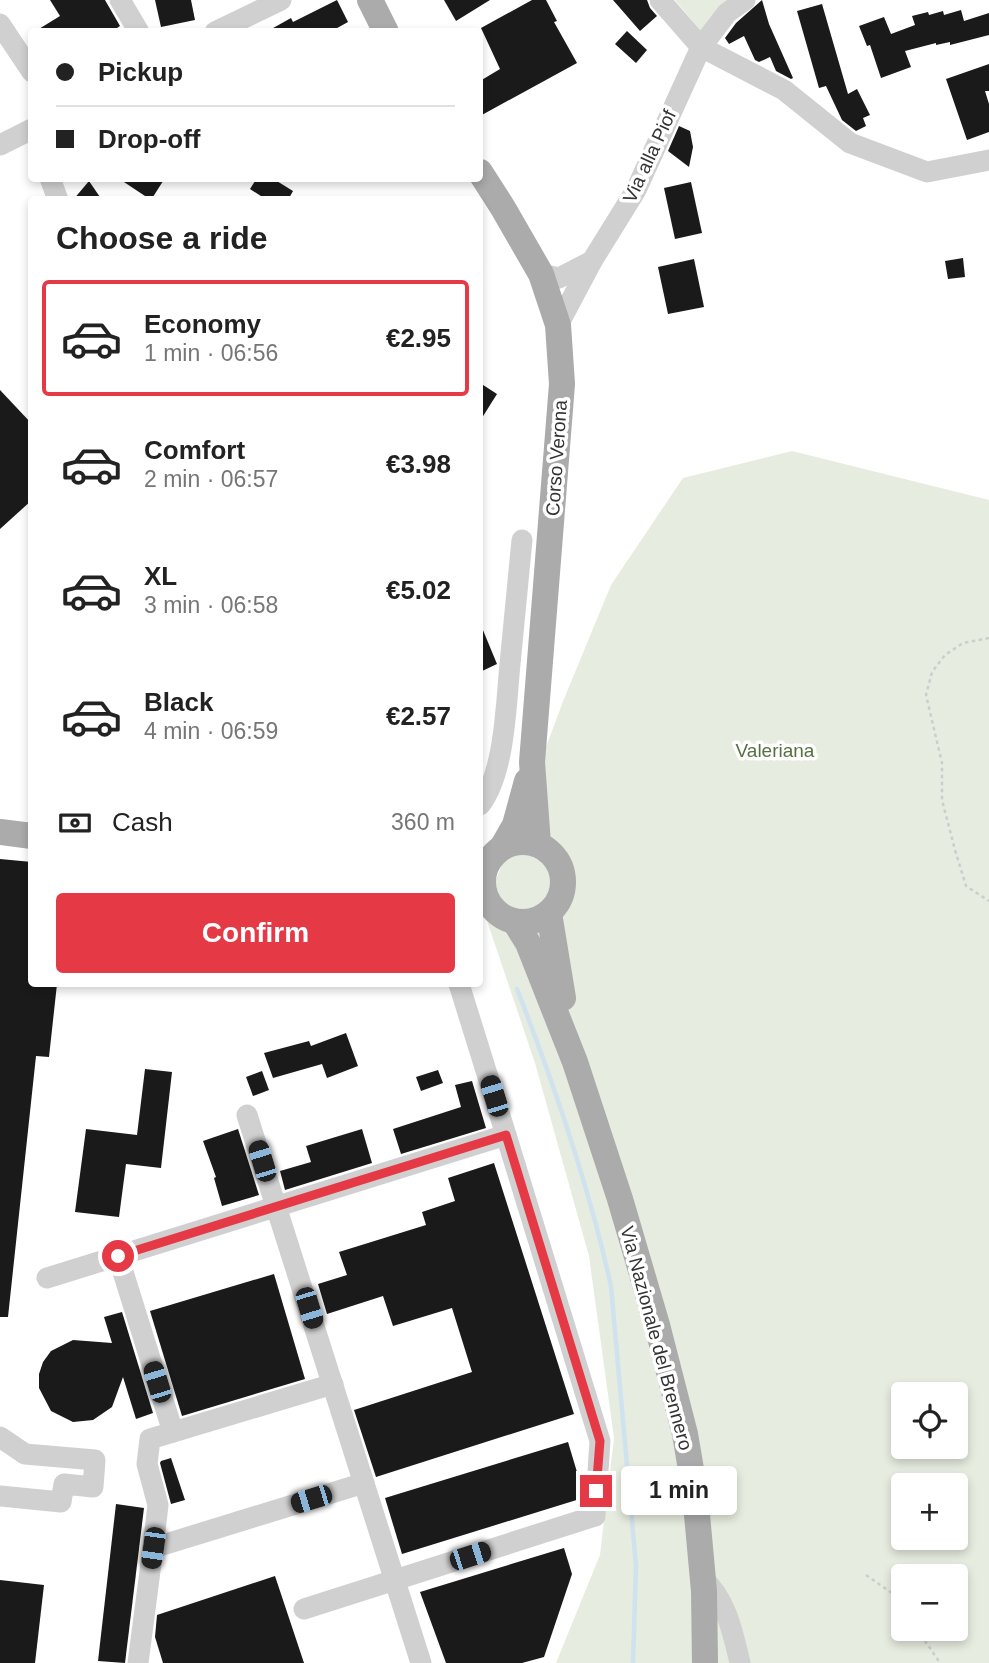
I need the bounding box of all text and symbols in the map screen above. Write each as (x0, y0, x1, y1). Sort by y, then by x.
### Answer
text: Pickup (98, 57, 183, 87)
street label: Via alla Piof (619, 106, 680, 206)
text: Drop-off (98, 124, 201, 154)
text: Choose a ride (56, 220, 268, 256)
icon: car (60, 307, 123, 370)
text: Economy (144, 309, 261, 339)
text: €2.95 (386, 323, 451, 353)
text: 1 min · 06:56 (144, 340, 278, 366)
street label: Corso Verona (542, 399, 571, 517)
icon: car (60, 433, 123, 496)
text: Comfort (144, 435, 245, 465)
text: €3.98 (386, 449, 451, 479)
text: 2 min · 06:57 (144, 466, 278, 492)
icon: car (60, 559, 123, 622)
text: XL (144, 561, 177, 591)
text: €5.02 (386, 575, 451, 605)
text: 3 min · 06:58 (144, 592, 278, 618)
icon: car (60, 685, 123, 748)
text: Black (144, 687, 213, 717)
text: €2.57 (386, 701, 451, 731)
text: 4 min · 06:59 (144, 718, 278, 744)
park label: Valeriana (736, 740, 815, 761)
icon: cash (56, 804, 94, 842)
text: Cash (112, 807, 173, 837)
text: 360 m (391, 809, 455, 835)
button: Confirm (56, 893, 455, 973)
car (478, 1073, 511, 1119)
car (246, 1138, 279, 1184)
street label: Via Nazionale del Brennero (616, 1224, 697, 1452)
route start (102, 1240, 134, 1272)
car (293, 1285, 326, 1331)
car (141, 1359, 174, 1405)
map controls (891, 1382, 968, 1641)
button: locate (891, 1382, 968, 1459)
callout: 1 min (620, 1466, 736, 1516)
button: + (891, 1473, 968, 1550)
route end (580, 1475, 612, 1507)
text: 1 min (649, 1477, 709, 1503)
car (288, 1483, 335, 1515)
car (140, 1526, 167, 1570)
car (447, 1540, 494, 1572)
button: − (891, 1564, 968, 1641)

